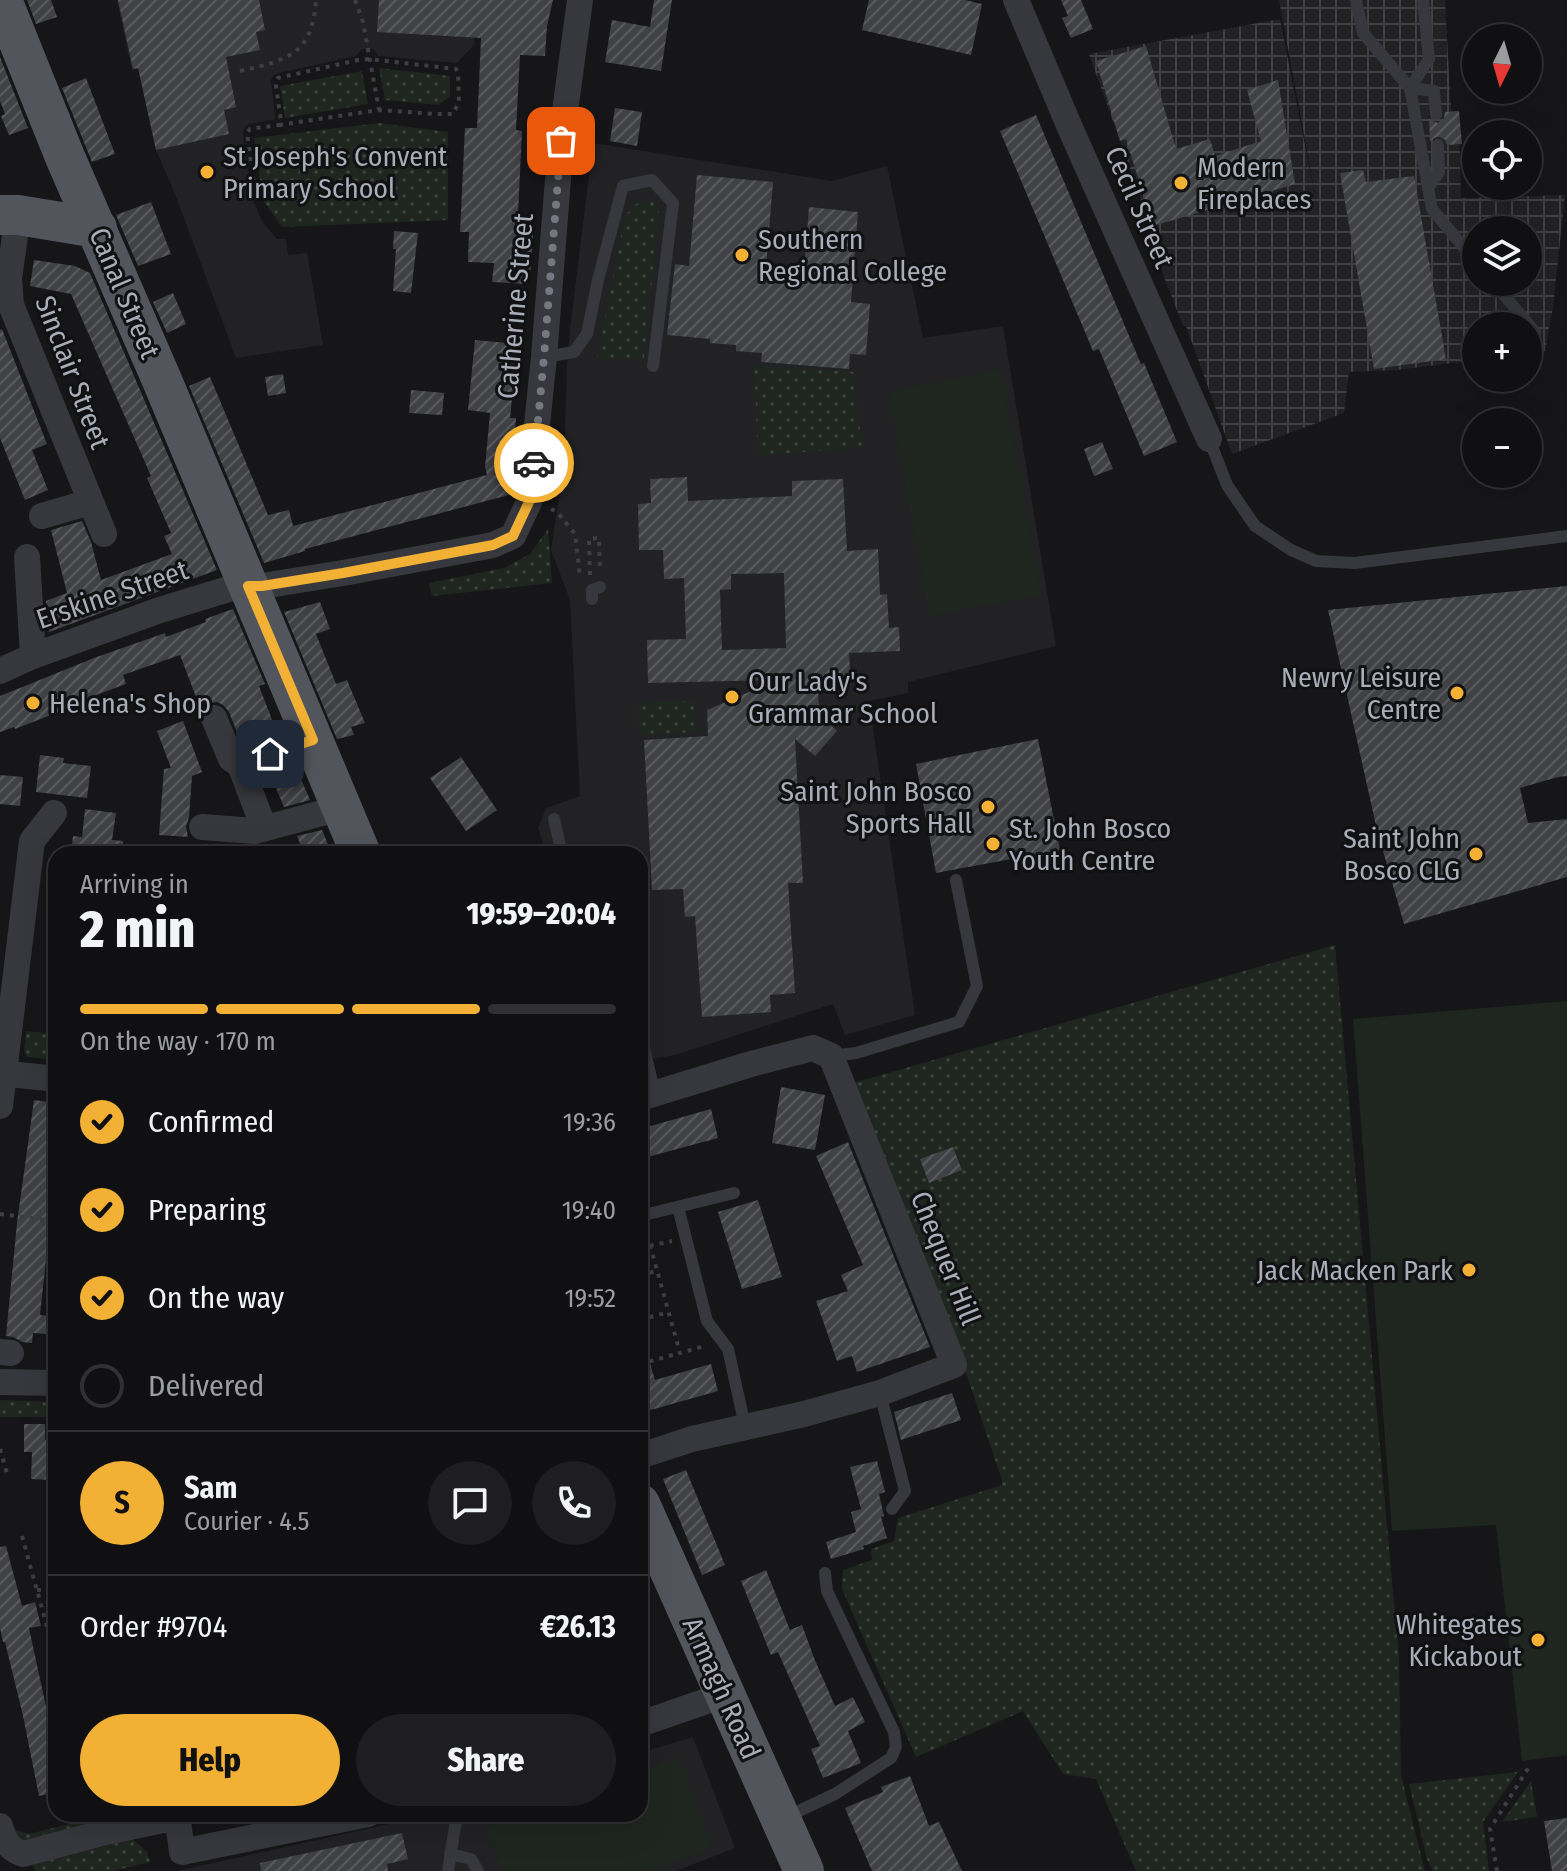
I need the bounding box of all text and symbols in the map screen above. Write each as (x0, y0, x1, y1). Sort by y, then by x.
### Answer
north arrow (1462, 24, 1542, 104)
map controls (1462, 24, 1542, 488)
pin (527, 107, 595, 175)
icon: bag (539, 119, 583, 163)
button: locate (1462, 120, 1542, 200)
place label: St Joseph's Convent Primary School (223, 140, 448, 205)
street label: Cecil Street (1098, 141, 1181, 274)
place label: Modern Fireplaces (1197, 151, 1311, 216)
marker: St Joseph's Convent Primary School (198, 163, 216, 181)
marker: Modern Fireplaces (1172, 174, 1190, 192)
street label: Catherine Street (491, 211, 540, 400)
button: layers (1462, 216, 1542, 296)
street label: Canal Street (82, 223, 167, 364)
place label: Southern Regional College (758, 223, 947, 288)
marker: Southern Regional College (733, 246, 751, 264)
street label: Sinclair Street (28, 291, 117, 454)
button: + (1462, 312, 1542, 392)
button: − (1462, 408, 1542, 488)
courier (494, 423, 574, 503)
icon: car (512, 441, 556, 485)
street label: Erskine Street (32, 553, 193, 636)
place label: Newry Leisure Centre (1281, 661, 1441, 726)
place label: Our Lady's Grammar School (748, 665, 937, 730)
marker: Newry Leisure Centre (1448, 684, 1466, 702)
place label: Helena's Shop (49, 687, 211, 720)
marker: Our Lady's Grammar School (723, 688, 741, 706)
marker: Helena's Shop (24, 694, 42, 712)
pin (236, 720, 304, 788)
icon: home (248, 732, 292, 776)
place label: Saint John Bosco Sports Hall (780, 775, 972, 840)
marker: Saint John Bosco Sports Hall (979, 798, 997, 816)
place label: St. John Bosco Youth Centre (1009, 812, 1171, 877)
place label: Saint John Bosco CLG (1343, 822, 1460, 887)
marker: St. John Bosco Youth Centre (984, 835, 1002, 853)
marker: Saint John Bosco CLG (1467, 845, 1485, 863)
text: Arriving in (80, 869, 189, 900)
text: 19:59–20:04 (467, 896, 616, 932)
text: 2 min (80, 898, 195, 961)
text: On the way · 170 m (80, 1026, 276, 1057)
icon: check (80, 1100, 124, 1144)
text: Confirmed (148, 1104, 274, 1140)
text: 19:36 (563, 1107, 616, 1138)
street label: Chequer Hill (904, 1187, 987, 1330)
icon: check (80, 1188, 124, 1232)
text: Preparing (148, 1192, 266, 1228)
text: 19:40 (562, 1195, 616, 1226)
place label: Jack Macken Park (1257, 1254, 1454, 1287)
marker: Jack Macken Park (1460, 1261, 1478, 1279)
icon: check (80, 1276, 124, 1320)
text: On the way (148, 1280, 284, 1316)
text: 19:52 (564, 1283, 616, 1314)
text: Delivered (148, 1368, 264, 1404)
button: chat (428, 1461, 512, 1545)
button: phone (532, 1461, 616, 1545)
text: Sam (184, 1470, 237, 1506)
text: S (114, 1485, 130, 1521)
text: Courier · 4.5 (184, 1506, 310, 1537)
place label: Whitegates Kickabout (1396, 1608, 1523, 1673)
text: Order #9704 (80, 1609, 227, 1645)
text: €26.13 (540, 1609, 616, 1645)
street label: Armagh Road (676, 1612, 768, 1764)
marker: Whitegates Kickabout (1529, 1631, 1547, 1649)
button: Help (80, 1714, 340, 1806)
button: Share (356, 1714, 616, 1806)

